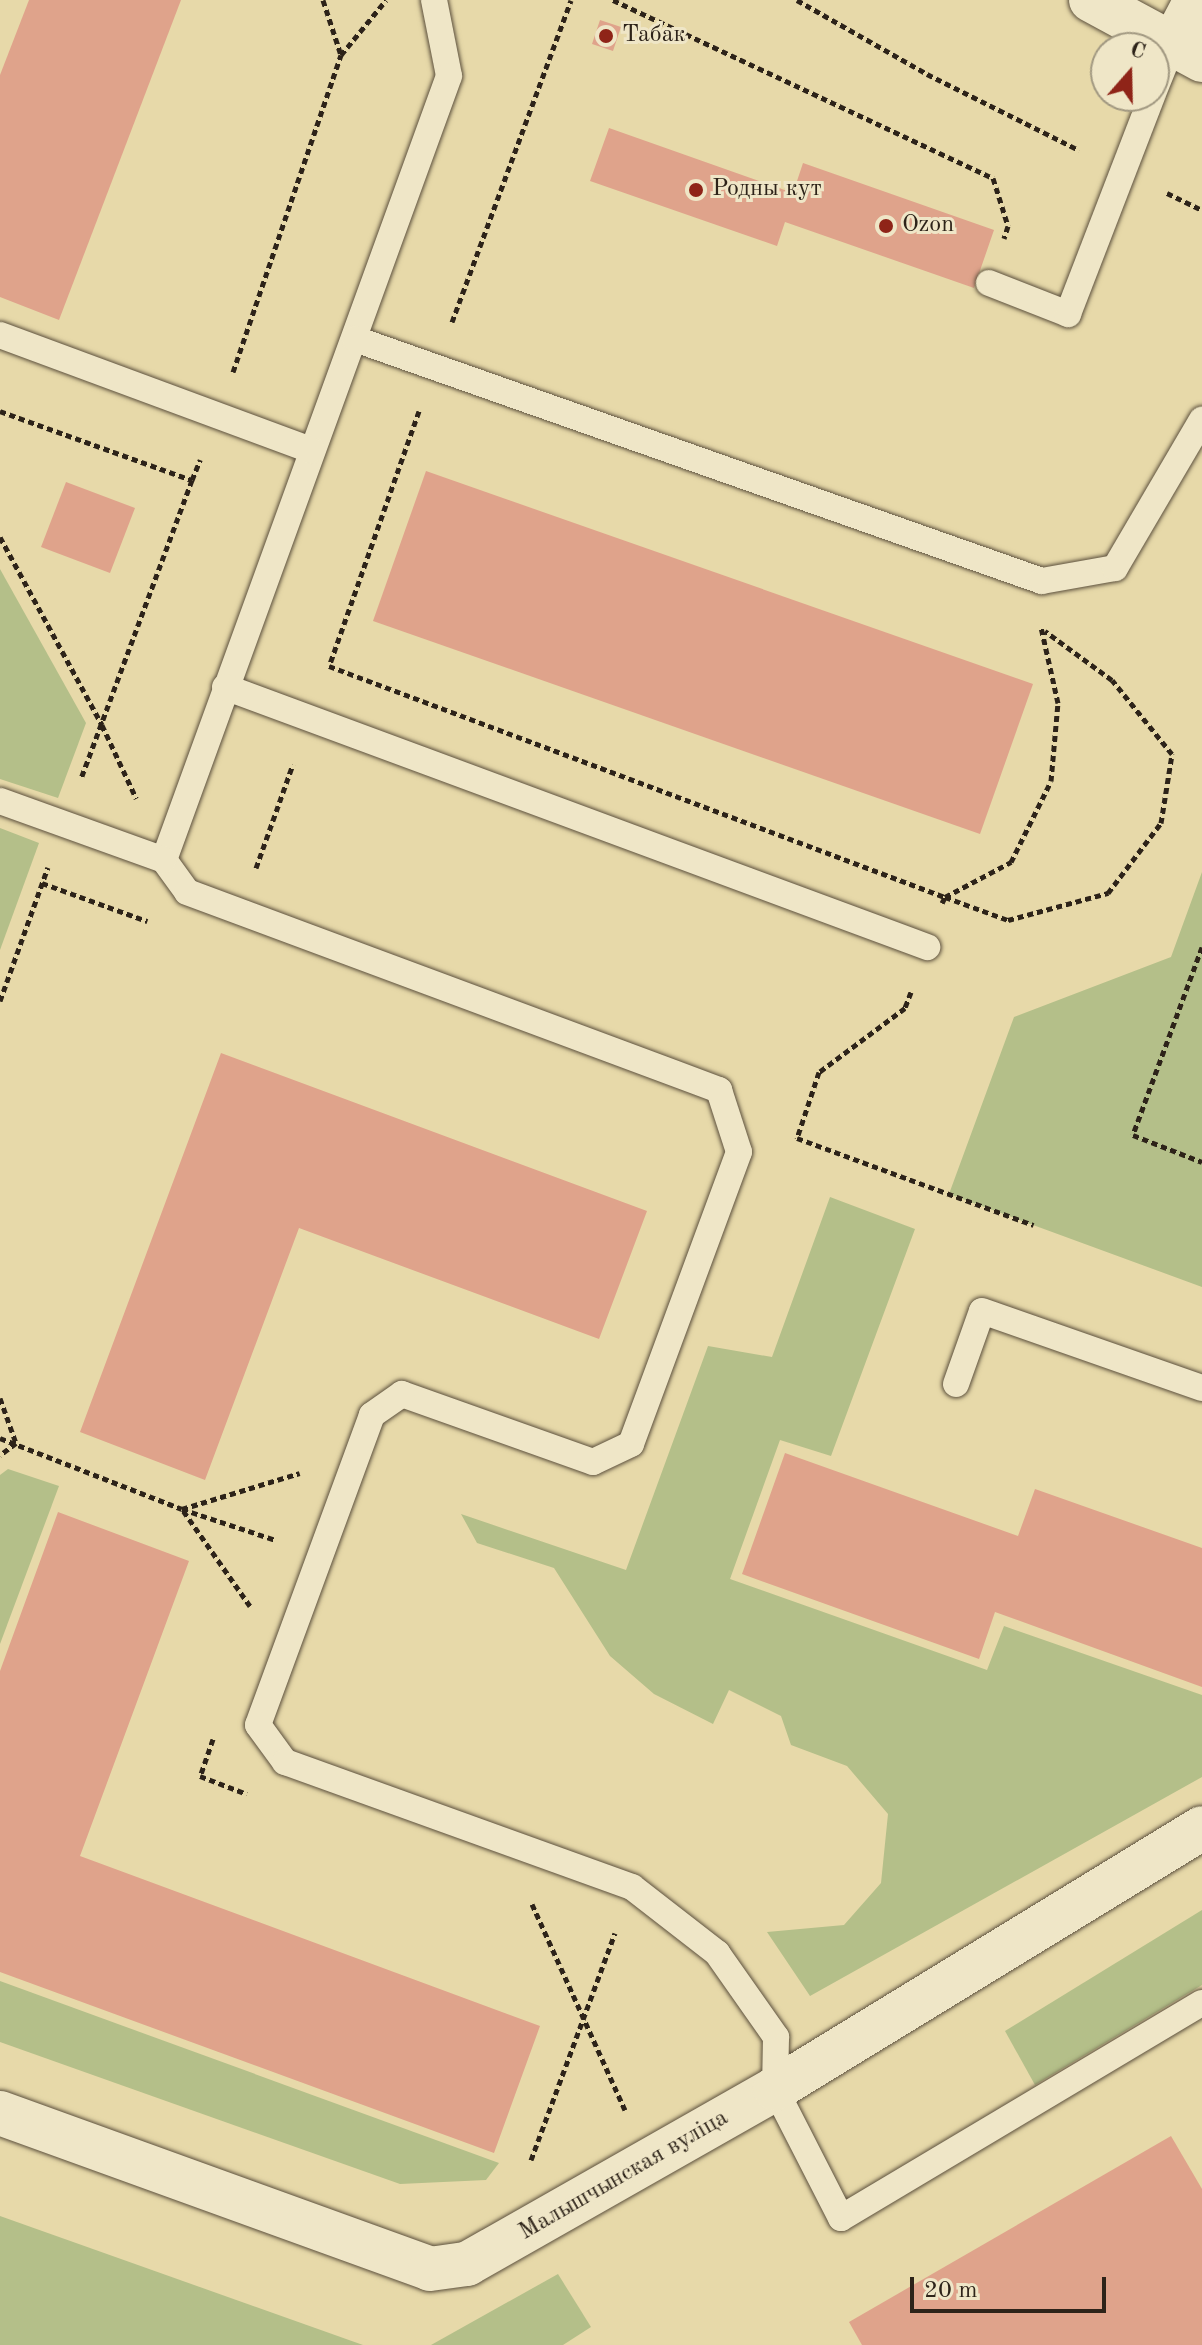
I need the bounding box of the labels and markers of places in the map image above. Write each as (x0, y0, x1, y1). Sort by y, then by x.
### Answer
place label: Табак (622, 22, 686, 50)
marker: Табак (597, 27, 615, 45)
place label: Родны кут (712, 176, 822, 204)
marker: Родны кут (687, 181, 705, 199)
place label: Ozon (902, 212, 954, 240)
marker: Ozon (877, 217, 895, 235)

